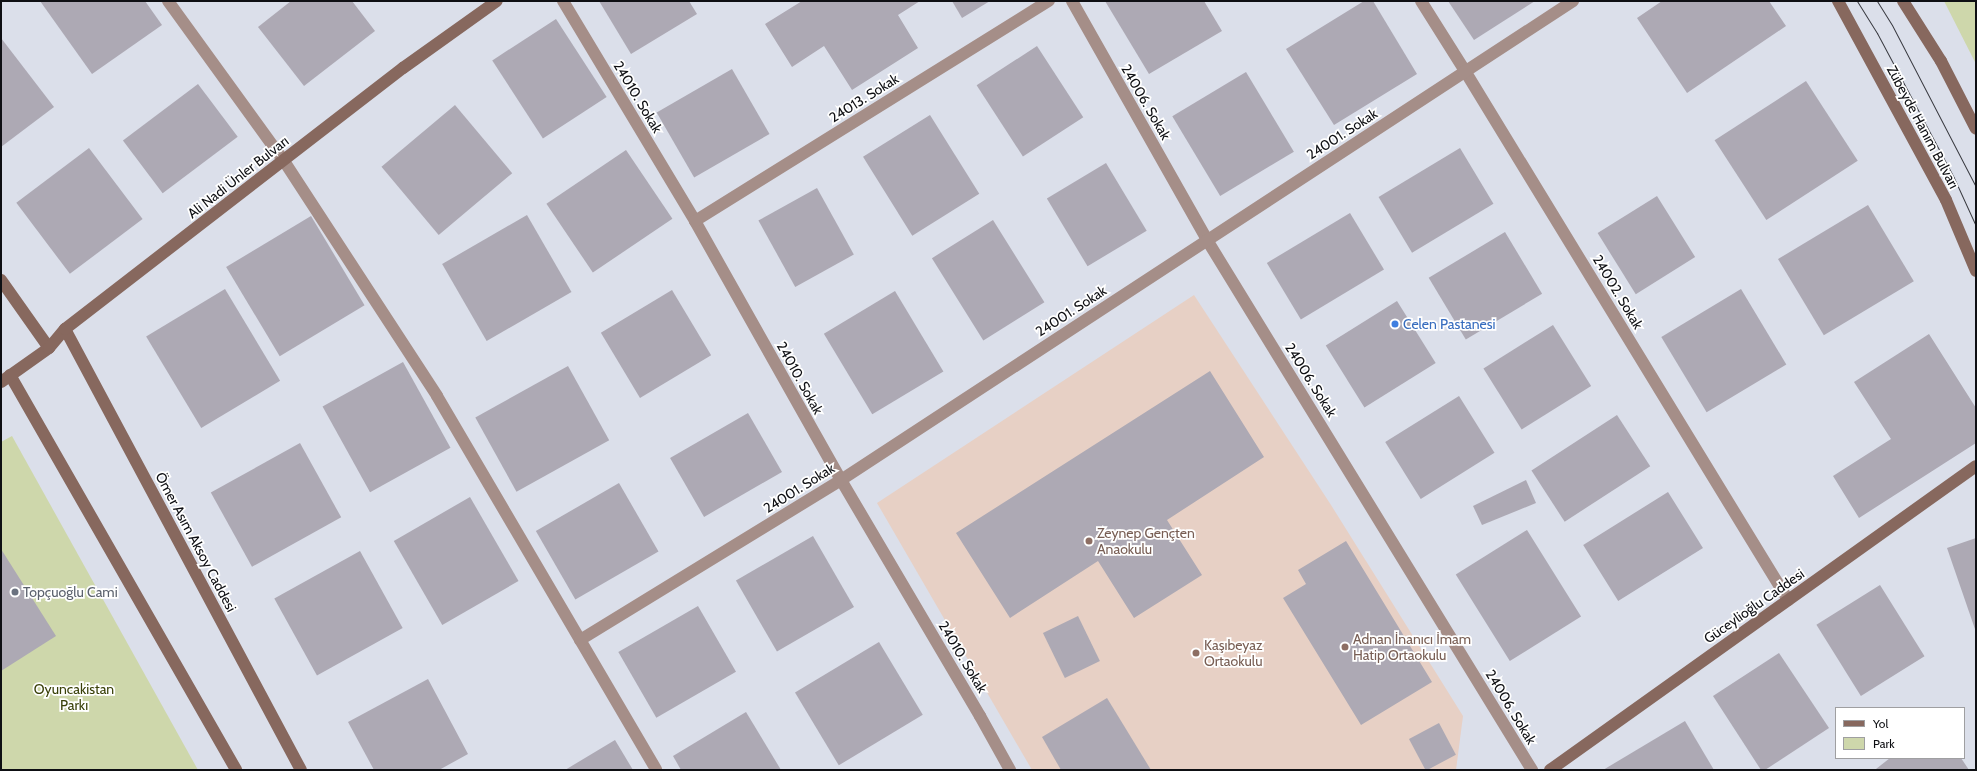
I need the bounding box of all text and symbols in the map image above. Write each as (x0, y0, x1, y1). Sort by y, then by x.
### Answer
street label: 24010. Sokak (610, 58, 666, 136)
street label: 24006. Sokak (1118, 61, 1174, 143)
street label: Zübeyde Hanım Bulvarı (1883, 63, 1963, 191)
street label: 24013. Sokak (826, 70, 902, 126)
street label: 24001. Sokak (1304, 105, 1380, 163)
street label: Ali Nadi Ünler Bulvarı (184, 132, 292, 222)
street label: 24002. Sokak (1589, 252, 1647, 332)
street label: 24001. Sokak (1033, 282, 1109, 340)
place label: Celen Pastanesi (1403, 316, 1495, 332)
marker: Celen Pastanesi (1390, 319, 1400, 329)
street label: 24010. Sokak (773, 339, 827, 417)
street label: 24006. Sokak (1282, 340, 1340, 420)
street label: 24001. Sokak (760, 460, 838, 516)
street label: Ömer Asım Aksoy Caddesi (152, 469, 240, 615)
place label: Zeynep Gençten Anaokulu (1097, 525, 1195, 558)
marker: Zeynep Gençten Anaokulu (1084, 536, 1094, 546)
street label: Güceylioğlu Caddesi (1701, 565, 1807, 647)
place label: Topçuoğlu Cami (23, 584, 118, 600)
marker: Topçuoğlu Cami (10, 587, 20, 597)
street label: 24010. Sokak (935, 618, 991, 696)
place label: Adnan İnanıcı İmam Hatip Ortaokulu (1353, 631, 1471, 664)
place label: Kaşıbeyaz Ortaokulu (1204, 637, 1263, 670)
marker: Adnan İnanıcı İmam Hatip Ortaokulu (1340, 642, 1350, 652)
marker: Kaşıbeyaz Ortaokulu (1191, 648, 1201, 658)
street label: 24006. Sokak (1482, 667, 1540, 747)
park label: Oyuncakistan Parkı (34, 681, 114, 714)
legend (1835, 707, 1965, 759)
text: Yol (1873, 716, 1888, 731)
text: Park (1873, 736, 1895, 751)

